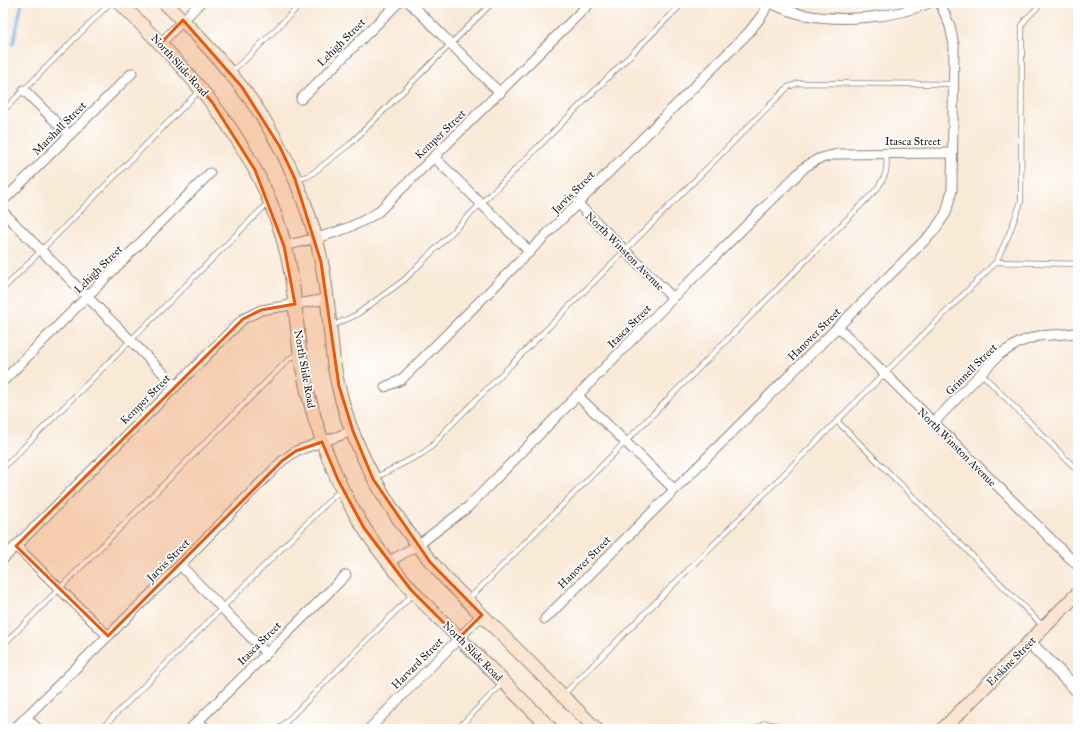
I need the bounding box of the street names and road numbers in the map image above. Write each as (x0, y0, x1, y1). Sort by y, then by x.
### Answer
street label: Lehigh Street (315, 16, 368, 69)
street label: North Slide Road (148, 31, 211, 100)
street label: Marshall Street (30, 99, 89, 158)
street label: Kemper Street (412, 107, 468, 162)
street label: Itasca Street (885, 135, 941, 148)
street label: Jarvis Street (549, 168, 598, 218)
street label: North Winston Avenue (583, 209, 667, 294)
street label: Lehigh Street (72, 243, 125, 296)
street label: Itasca Street (605, 302, 654, 351)
street label: Hanover Street (785, 305, 843, 363)
street label: North Slide Road (291, 329, 318, 410)
street label: Grinnell Street (943, 341, 1000, 398)
street label: Kemper Street (118, 372, 173, 427)
street label: North Winston Avenue (915, 405, 999, 490)
street label: Hanover Street (555, 533, 613, 591)
street label: Jarvis Street (144, 536, 193, 586)
street label: Itasca Street (235, 619, 284, 668)
street label: North Slide Road (440, 619, 506, 684)
street label: Erskine Street (984, 634, 1039, 689)
street label: Harvard Street (389, 635, 446, 692)

